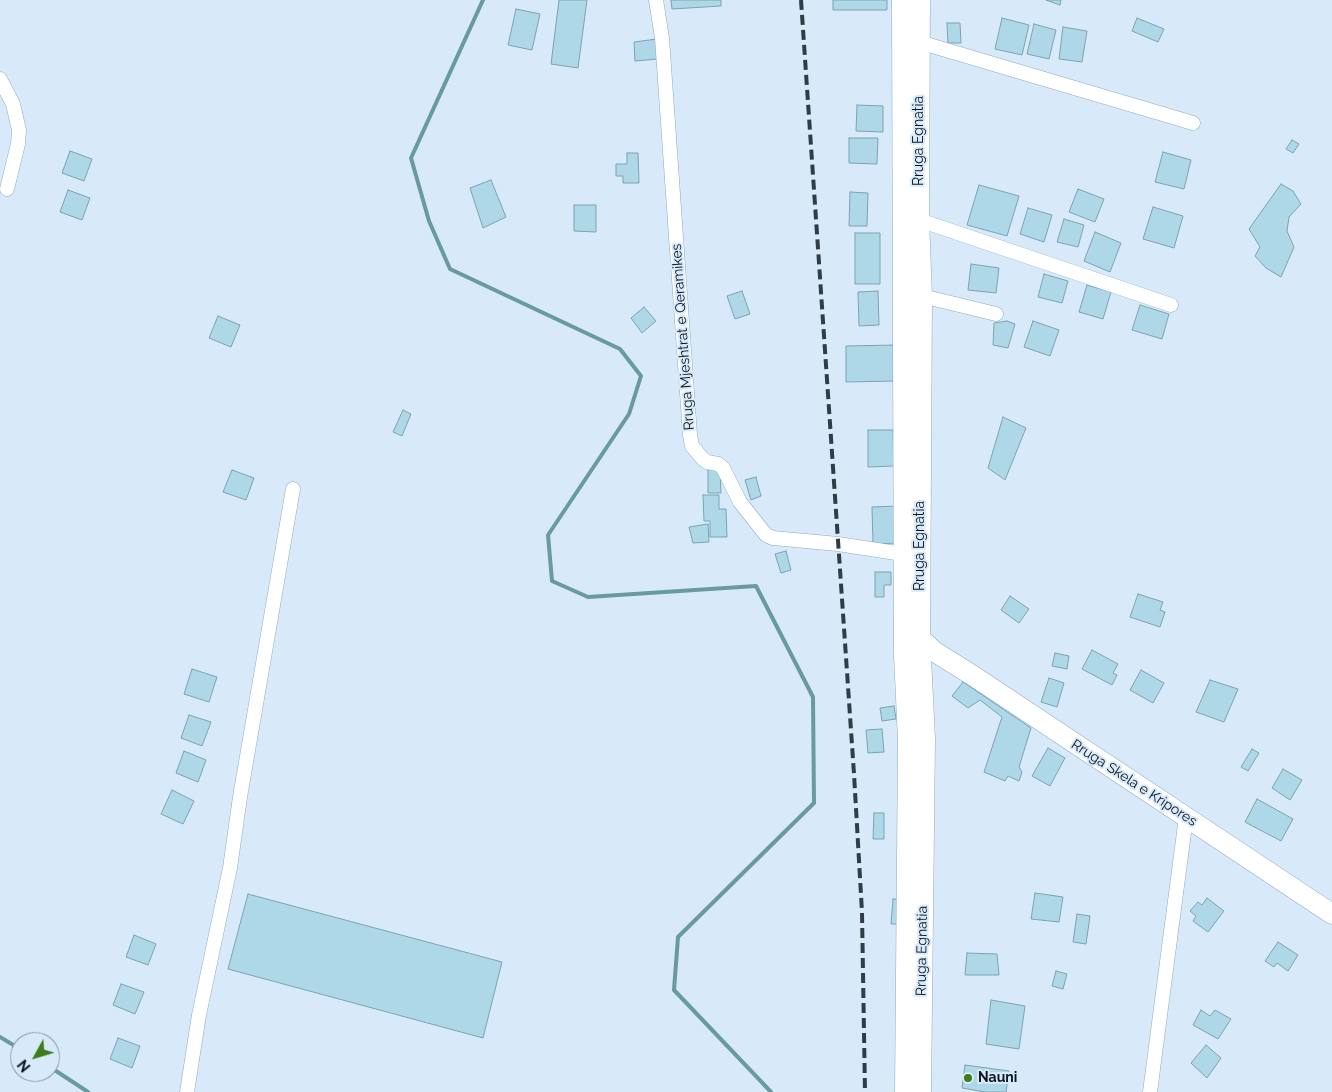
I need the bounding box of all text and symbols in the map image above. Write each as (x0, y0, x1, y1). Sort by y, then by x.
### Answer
street label: Rruga Egnatia (911, 96, 927, 186)
street label: Rruga Mjeshtrat e Qeramikes (668, 243, 698, 431)
street label: Rruga Egnatia (912, 501, 928, 591)
street label: Rruga Skela e Kripores (1068, 736, 1200, 830)
street label: Rruga Egnatia (913, 906, 931, 996)
north arrow (10, 1032, 60, 1082)
text: N (15, 1057, 34, 1075)
place label: Nauni (978, 1070, 1017, 1086)
marker: Nauni (962, 1072, 974, 1084)

